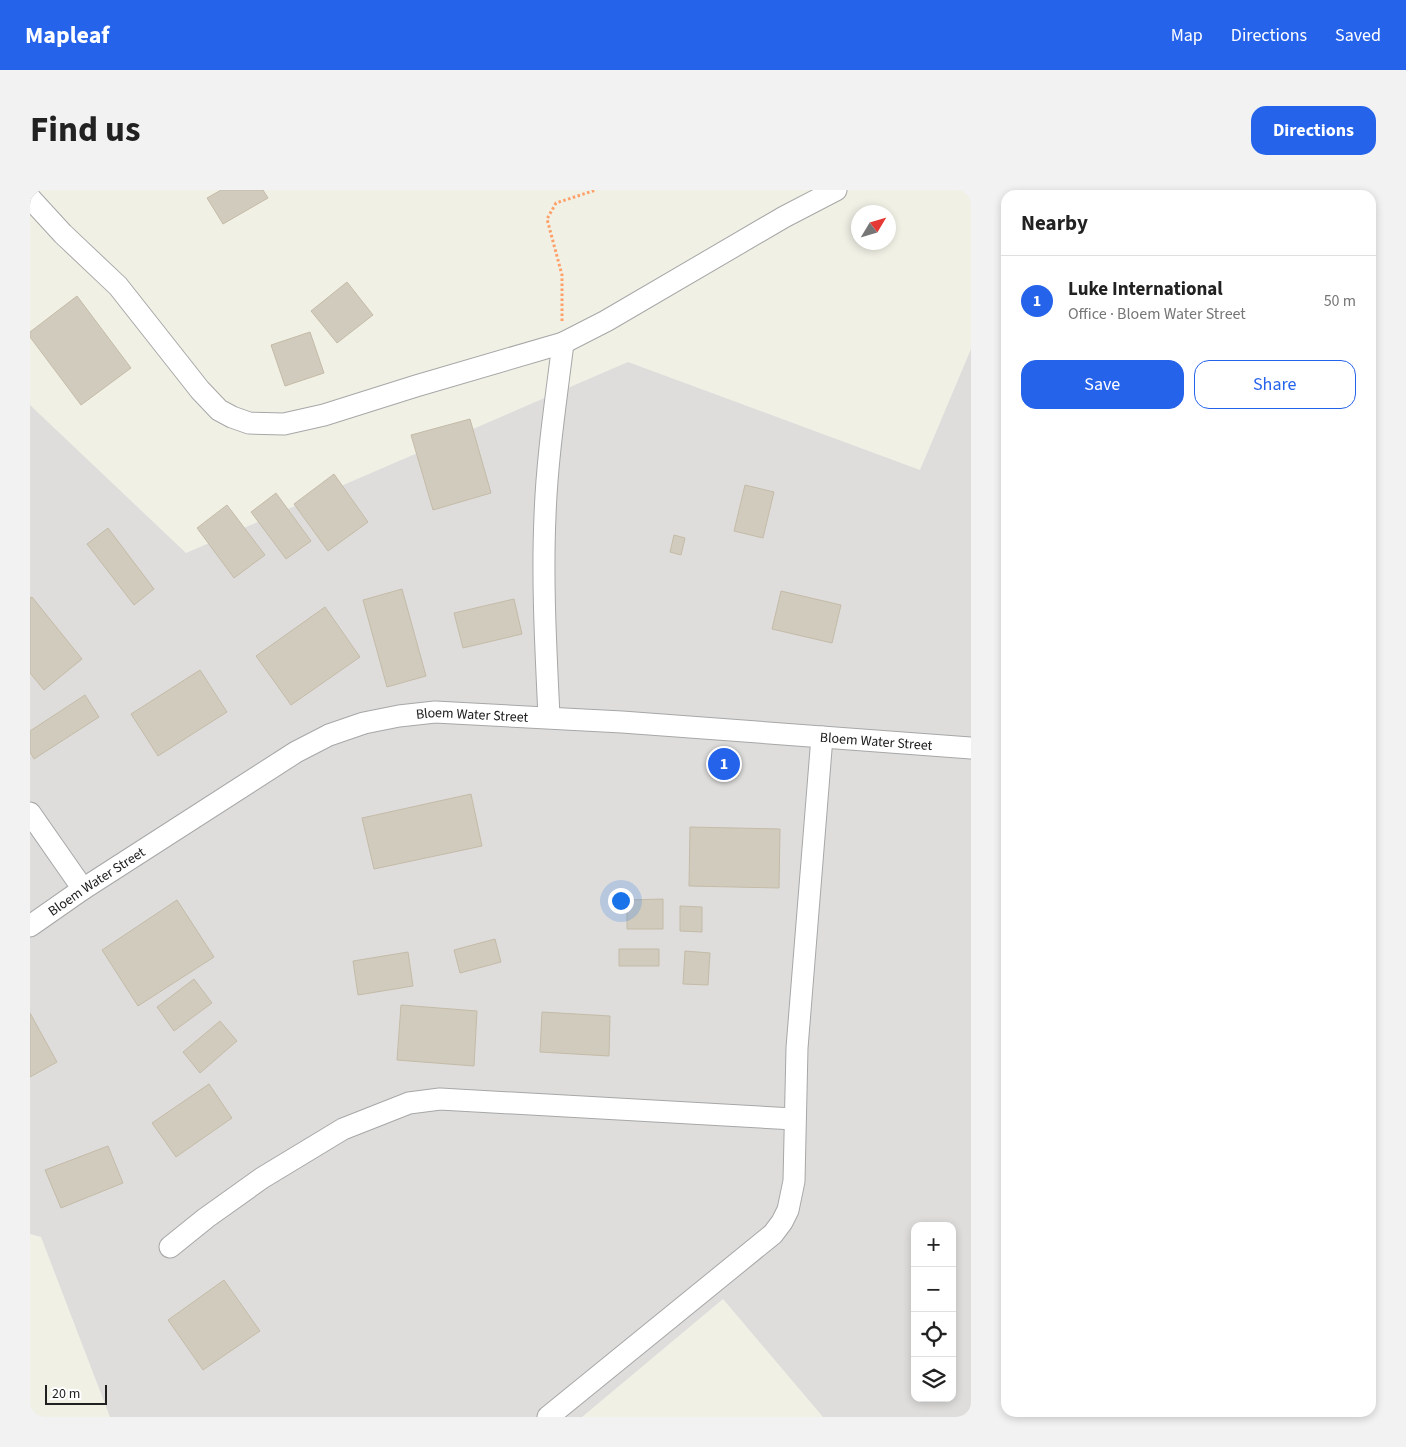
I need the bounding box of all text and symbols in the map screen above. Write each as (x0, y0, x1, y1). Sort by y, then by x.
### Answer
text: Mapleaf (25, 18, 110, 53)
text: Map (1171, 23, 1203, 48)
text: Directions (1231, 23, 1307, 48)
text: Saved (1335, 23, 1381, 48)
text: Find us (30, 105, 140, 155)
button: Directions (1251, 106, 1376, 155)
north arrow (851, 205, 896, 250)
text: Nearby (1021, 208, 1088, 238)
text: Luke International (1068, 276, 1223, 303)
text: 1 (1033, 290, 1041, 312)
text: 50 m (1324, 290, 1356, 312)
text: Office · Bloem Water Street (1068, 303, 1246, 325)
button: Save (1021, 360, 1184, 409)
button: Share (1194, 360, 1356, 409)
street label: Bloem Water Street (415, 703, 529, 728)
street label: Bloem Water Street (819, 728, 933, 756)
pin: 1 (708, 745, 740, 783)
street label: Bloem Water Street (44, 842, 149, 921)
your location (608, 888, 634, 914)
map controls (911, 1222, 956, 1402)
button: + (911, 1222, 956, 1267)
button: − (911, 1267, 956, 1312)
button: locate (911, 1312, 956, 1357)
button: layers (911, 1357, 956, 1402)
scale bar (45, 1382, 108, 1405)
text: 20 m (52, 1384, 80, 1404)

